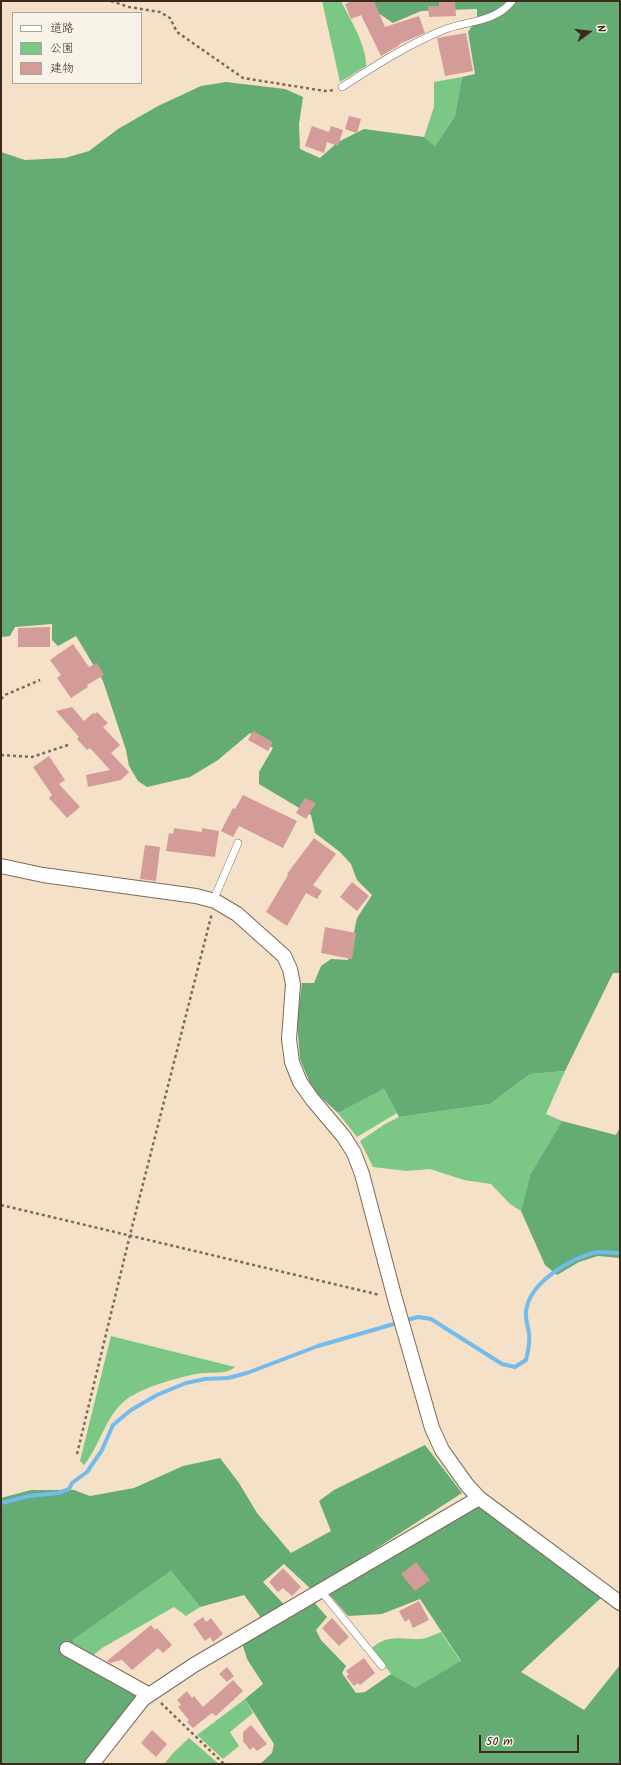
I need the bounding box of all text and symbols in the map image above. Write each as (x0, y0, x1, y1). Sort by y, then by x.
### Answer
legend (12, 12, 142, 84)
north arrow (569, 12, 609, 52)
text: 道路 (50, 19, 74, 38)
text: N (591, 23, 610, 35)
text: 公園 (50, 39, 74, 58)
text: 建物 (50, 59, 74, 78)
scale bar (481, 1727, 581, 1753)
text: 50 m (486, 1732, 513, 1751)

